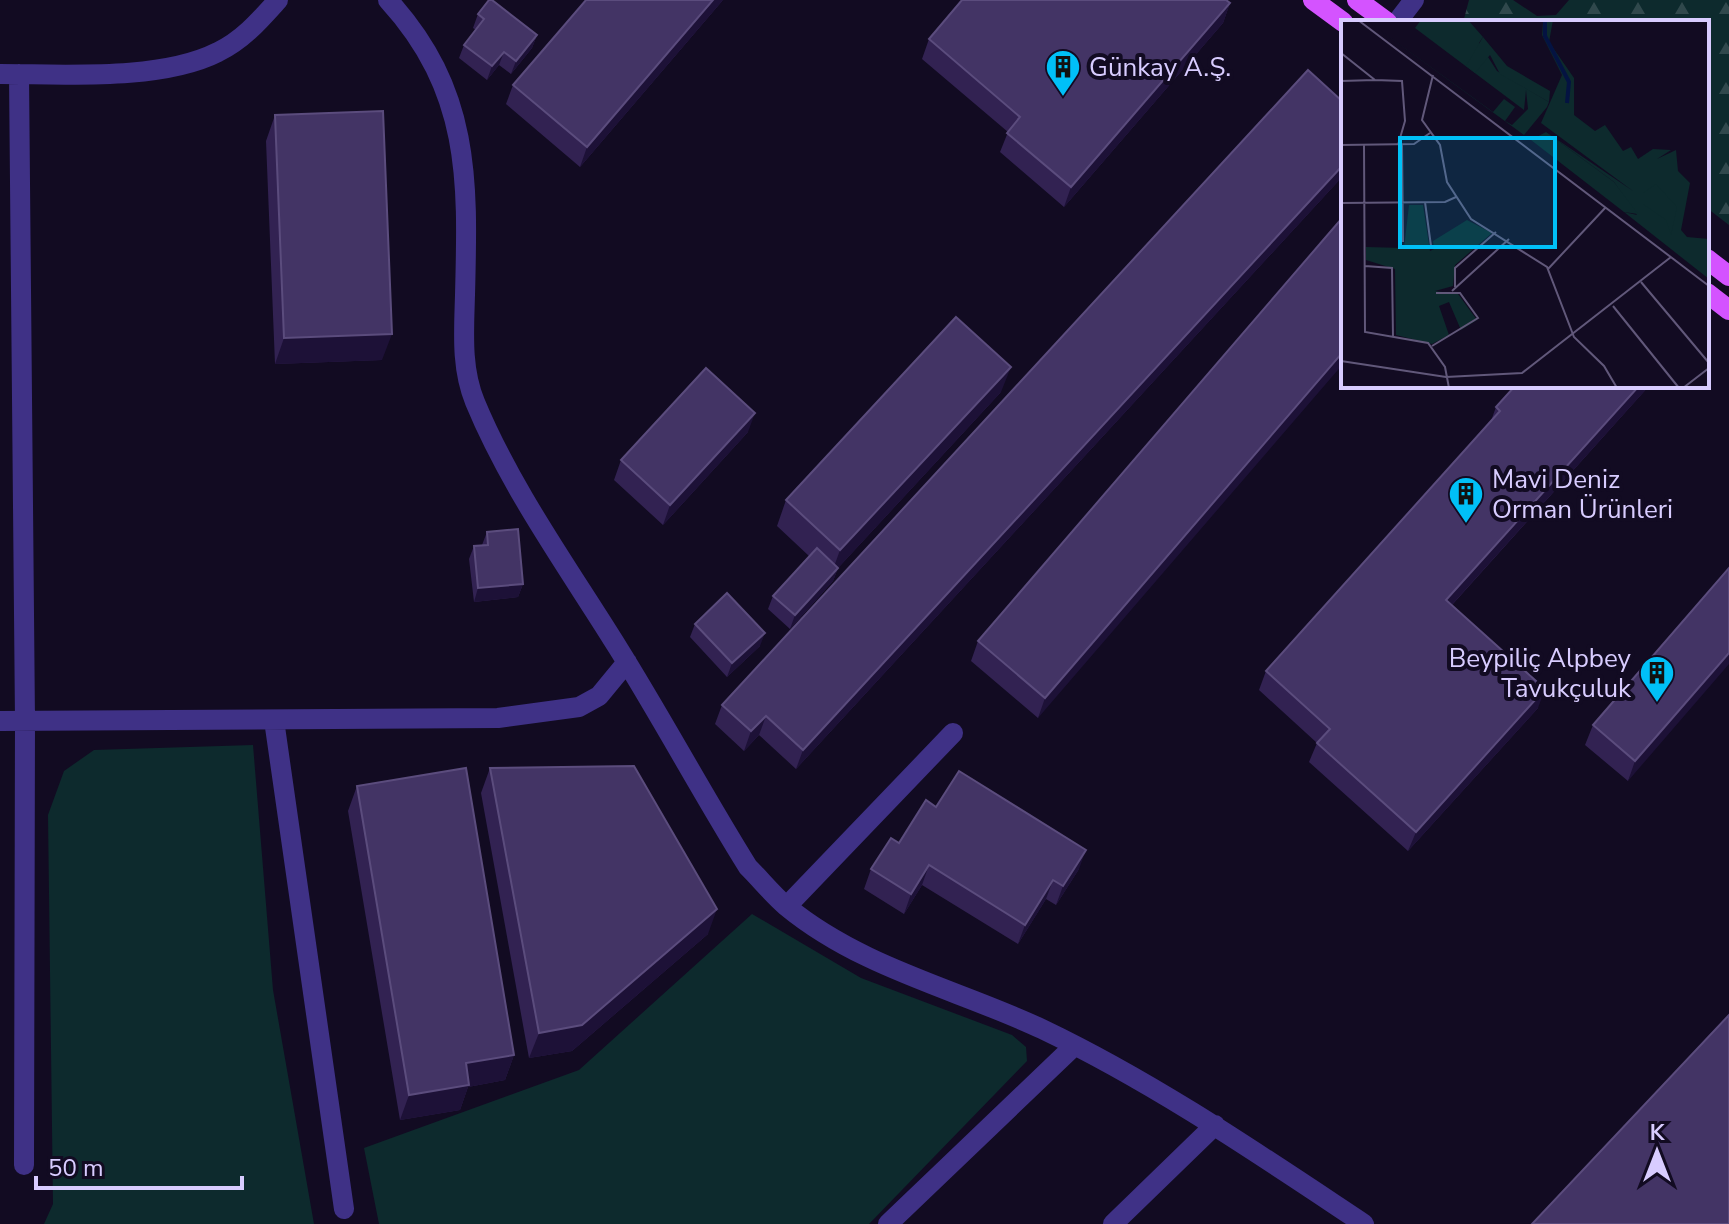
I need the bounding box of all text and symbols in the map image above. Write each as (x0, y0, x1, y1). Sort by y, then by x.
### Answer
inset map (1341, 20, 1709, 388)
building icon: Günkay A.Ş. (1044, 48, 1082, 98)
place label: Günkay A.Ş. (1089, 50, 1231, 85)
place label: Mavi Deniz Orman Ürünleri (1492, 462, 1673, 527)
building icon: Mavi Deniz Orman Ürünleri (1447, 475, 1485, 525)
place label: Beypiliç Alpbey Tavukçuluk (1449, 641, 1632, 706)
building icon: Beypiliç Alpbey Tavukçuluk (1638, 654, 1676, 704)
north arrow (1617, 1112, 1697, 1192)
text: K (1650, 1118, 1666, 1148)
scale bar (36, 1140, 242, 1190)
text: 50 m (48, 1152, 104, 1184)

